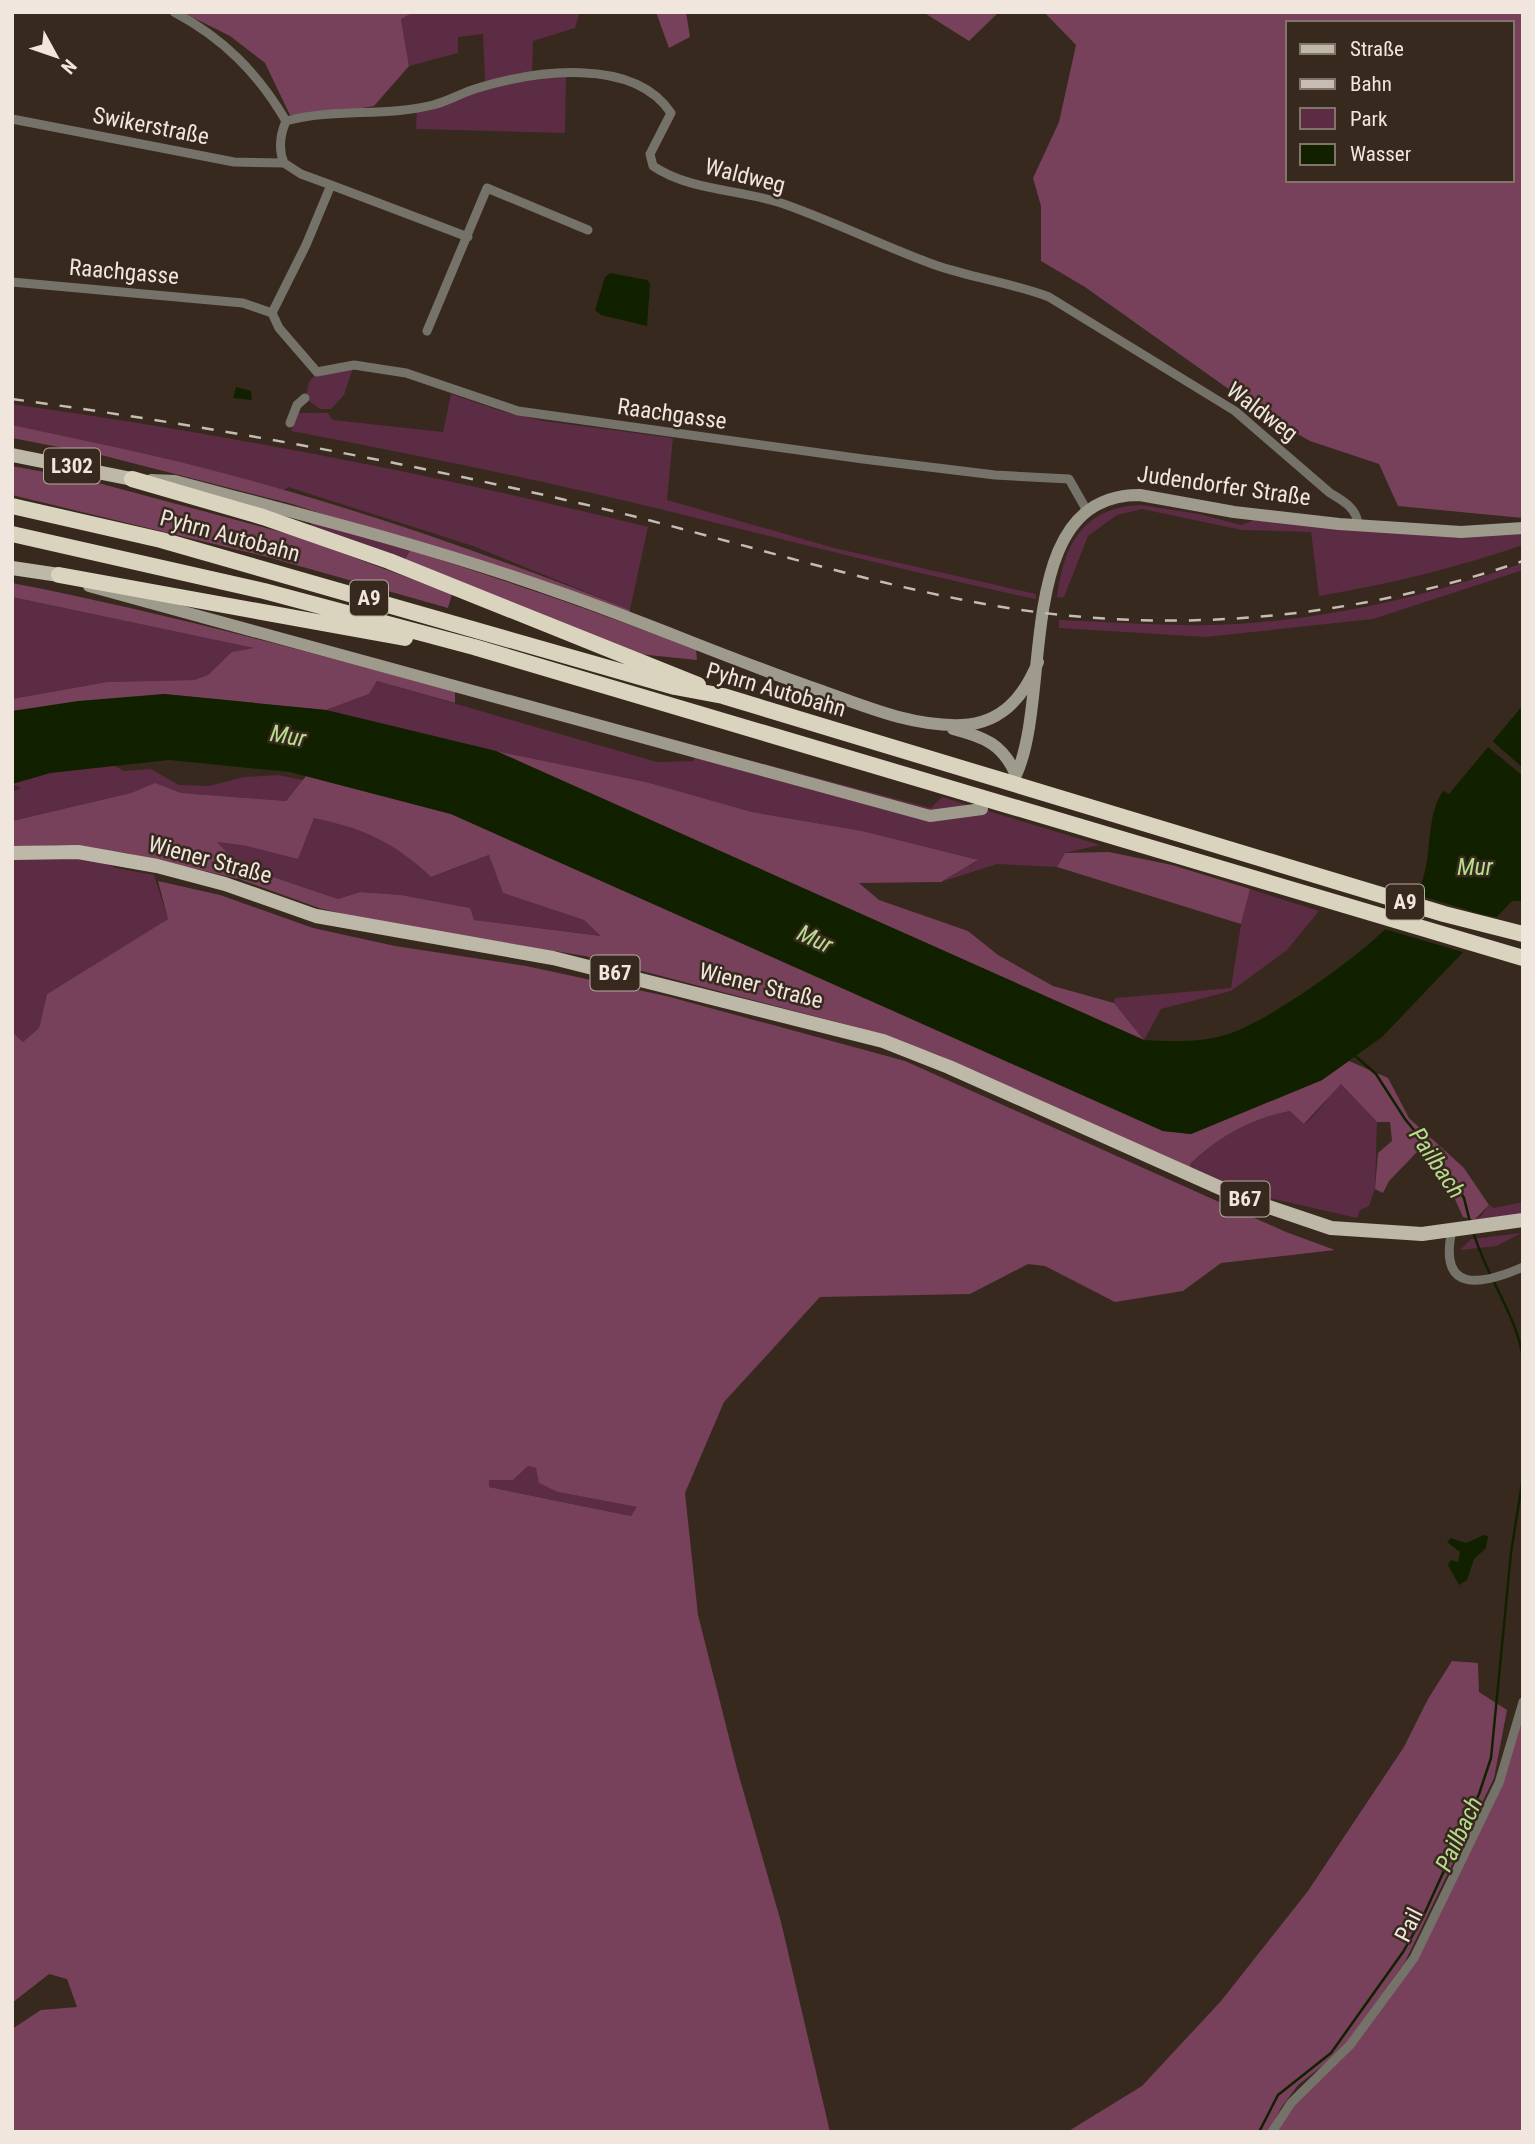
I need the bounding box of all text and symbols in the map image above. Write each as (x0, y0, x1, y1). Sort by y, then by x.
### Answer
north arrow (21, 21, 91, 91)
legend (1286, 21, 1514, 182)
text: Straße (1350, 37, 1404, 61)
text: N (56, 55, 81, 78)
text: Bahn (1350, 72, 1392, 96)
street label: Swikerstraße (91, 102, 211, 150)
text: Park (1350, 107, 1388, 131)
text: Wasser (1350, 142, 1411, 166)
street label: Waldweg (702, 153, 788, 199)
street label: Raachgasse (68, 254, 180, 290)
street label: Waldweg (1221, 377, 1303, 447)
street label: Raachgasse (616, 393, 728, 435)
road number: L302 (44, 448, 100, 484)
street label: Judendorfer Straße (1136, 460, 1312, 512)
street label: Pyhrn Autobahn (157, 504, 303, 568)
road number: A9 (350, 580, 388, 616)
street label: Pyhrn Autobahn (703, 657, 849, 723)
water label: Mur (268, 719, 309, 753)
street label: Wiener Straße (145, 831, 275, 889)
water label: Mur (1457, 853, 1494, 881)
road number: A9 (1386, 884, 1424, 920)
water label: Mur (793, 919, 838, 960)
road number: B67 (590, 956, 640, 990)
street label: Wiener Straße (696, 958, 826, 1014)
water label: Pailbach (1403, 1122, 1471, 1204)
road number: B67 (1220, 1182, 1270, 1216)
water label: Pailbach (1430, 1792, 1488, 1876)
street label: Pail (1389, 1904, 1429, 1946)

